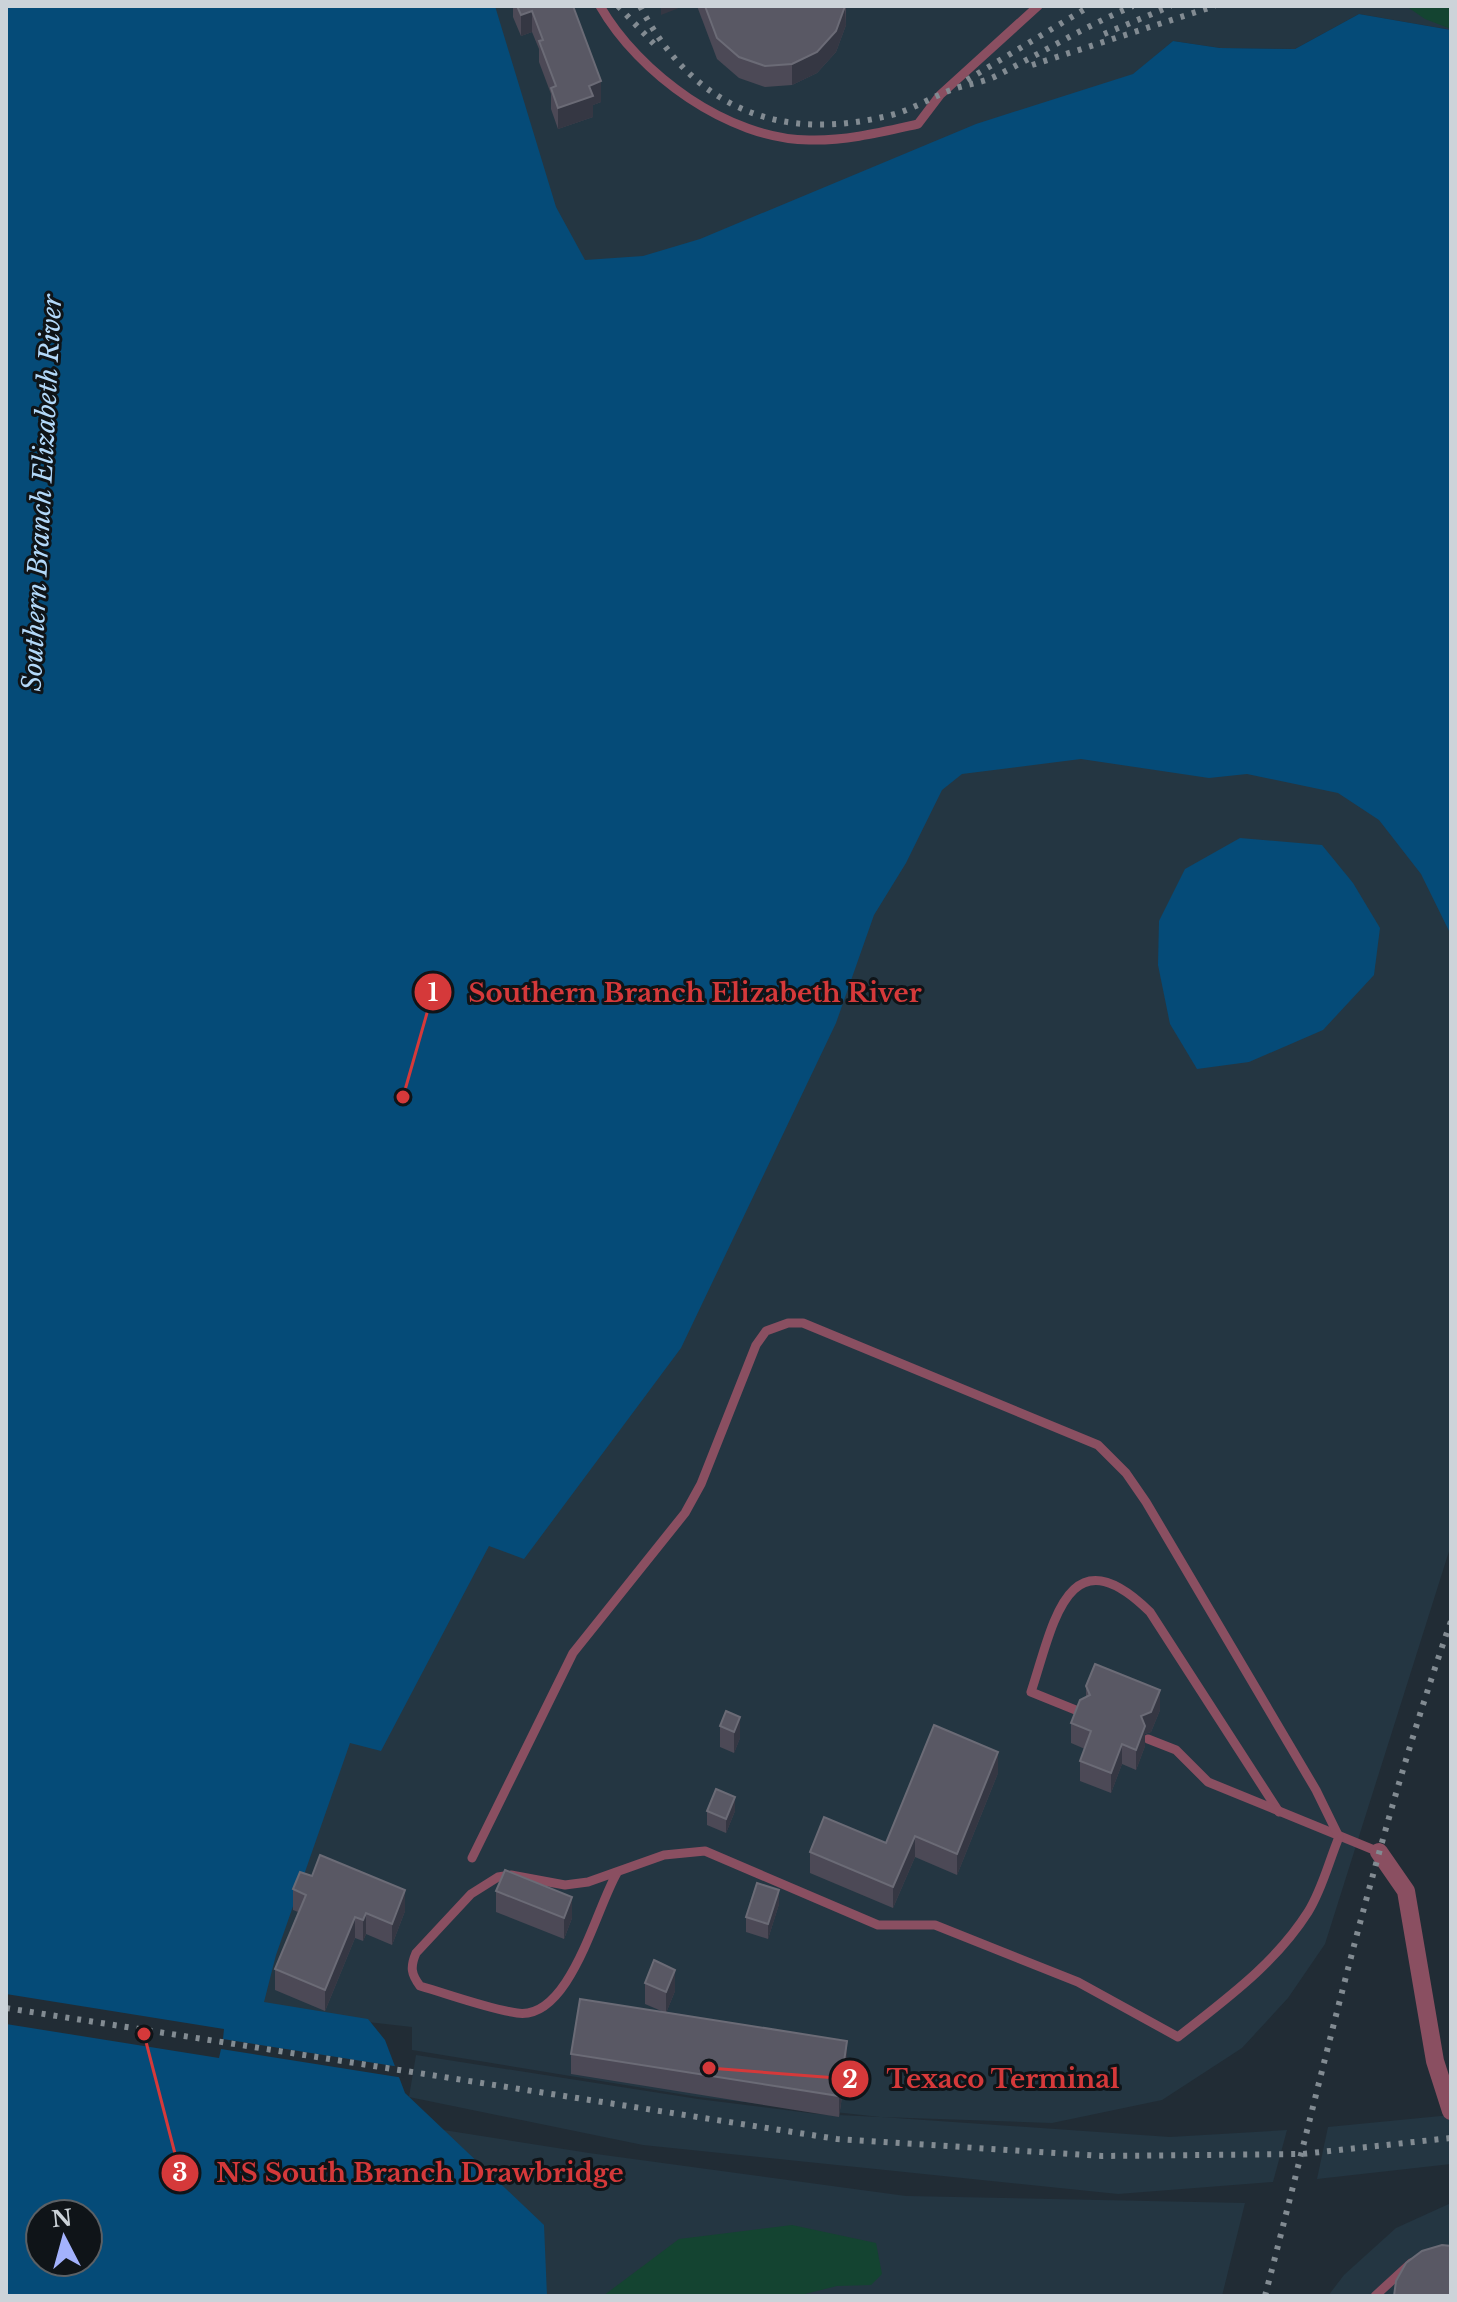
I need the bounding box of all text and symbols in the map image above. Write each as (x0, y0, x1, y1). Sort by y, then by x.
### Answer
water label: Southern Branch Elizabeth River (16, 293, 68, 692)
callout: Southern Branch Elizabeth River (413, 967, 938, 1017)
text: Southern Branch Elizabeth River (468, 977, 922, 1009)
text: 1 (428, 978, 438, 1007)
callout: Texaco Terminal (830, 2054, 1135, 2104)
text: Texaco Terminal (887, 2063, 1119, 2095)
text: 2 (842, 2065, 858, 2094)
callout: NS South Branch Drawbridge (160, 2148, 640, 2198)
text: NS South Branch Drawbridge (216, 2157, 624, 2189)
text: 3 (172, 2158, 188, 2187)
north arrow (24, 2198, 104, 2278)
text: N (50, 2204, 74, 2233)

